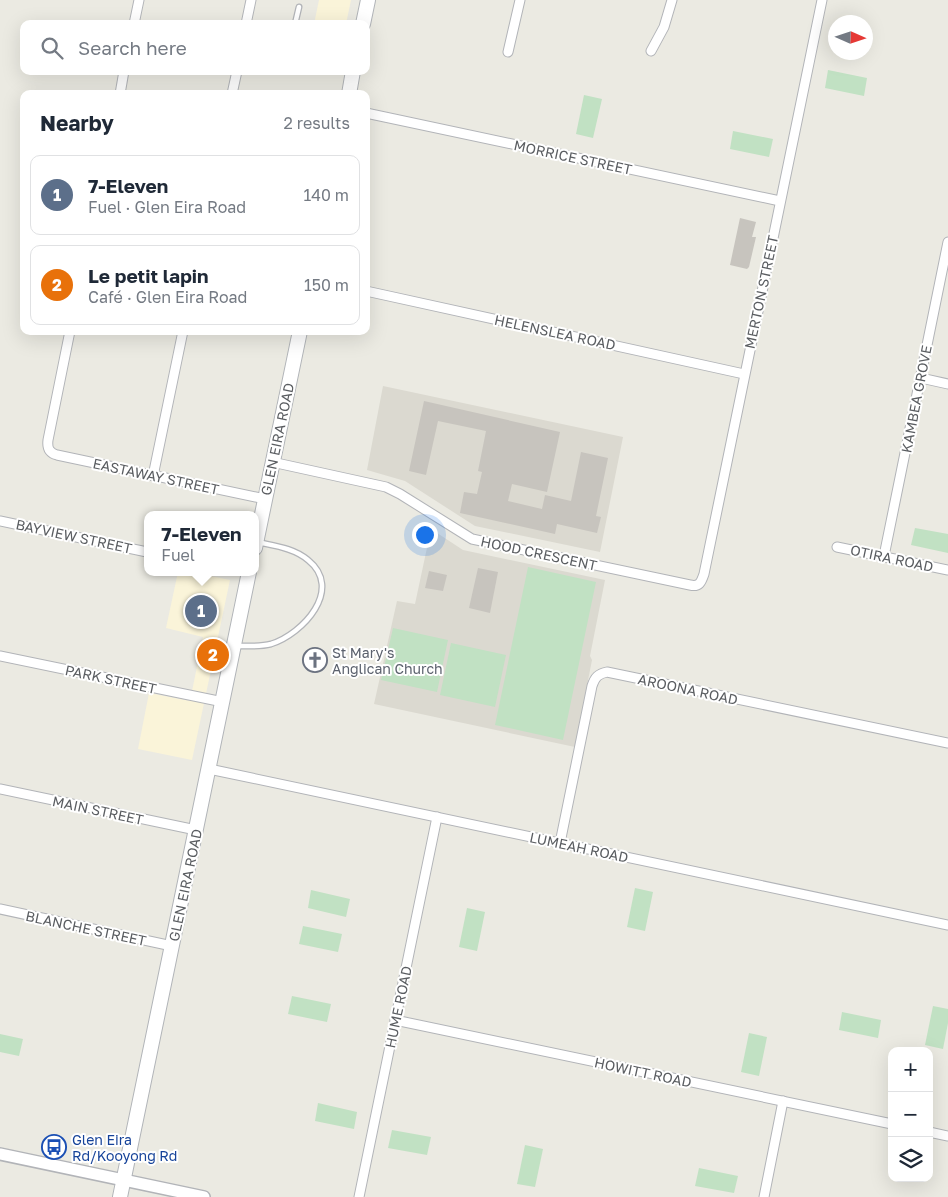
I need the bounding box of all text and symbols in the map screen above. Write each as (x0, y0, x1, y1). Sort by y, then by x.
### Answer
north arrow (828, 15, 873, 60)
search box (20, 20, 370, 75)
icon: search (38, 34, 66, 62)
text: Search here (78, 36, 187, 59)
text: Nearby (40, 110, 114, 136)
text: 2 results (284, 113, 350, 133)
street label: MORRICE STREET (512, 136, 634, 178)
text: 7-Eleven (88, 174, 168, 197)
text: 1 (53, 185, 61, 205)
text: 140 m (303, 185, 349, 205)
text: Fuel · Glen Eira Road (88, 197, 246, 217)
street label: MERTON STREET (741, 233, 781, 350)
text: Le petit lapin (88, 264, 209, 287)
text: 2 (52, 275, 62, 295)
text: 150 m (304, 275, 349, 295)
text: Café · Glen Eira Road (88, 287, 247, 307)
street label: HELENSLEA ROAD (493, 311, 617, 353)
street label: KAMBEA GROVE (897, 344, 935, 454)
street label: GLEN EIRA ROAD (257, 381, 297, 497)
street label: EASTAWAY STREET (91, 454, 221, 498)
popup (144, 511, 259, 576)
street label: BAYVIEW STREET (14, 515, 134, 557)
text: 7-Eleven (161, 522, 242, 545)
your location (412, 522, 438, 548)
street label: HOOD CRESCENT (479, 532, 599, 574)
street label: OTIRA ROAD (849, 541, 935, 575)
text: Fuel (161, 545, 195, 565)
pin: 1 (185, 592, 217, 630)
pin: 2 (197, 636, 229, 674)
place label: St Mary's Anglican Church (332, 644, 443, 677)
church icon: St Mary's Anglican Church (302, 647, 328, 673)
street label: PARK STREET (64, 661, 159, 697)
street label: AROONA ROAD (636, 670, 740, 708)
street label: MAIN STREET (51, 792, 145, 828)
street label: GLEN EIRA ROAD (165, 827, 205, 943)
street label: LUMEAH ROAD (528, 828, 630, 866)
street label: BLANCHE STREET (24, 907, 148, 949)
street label: HUME ROAD (381, 964, 415, 1050)
map controls (888, 1047, 933, 1182)
button: + (888, 1047, 933, 1092)
street label: HOWITT ROAD (593, 1053, 693, 1091)
button: − (888, 1092, 933, 1137)
place label: Glen Eira Rd/Kooyong Rd (72, 1131, 177, 1164)
bus stop icon: Glen Eira Rd/Kooyong Rd (41, 1134, 67, 1160)
button: layers (888, 1137, 933, 1182)

